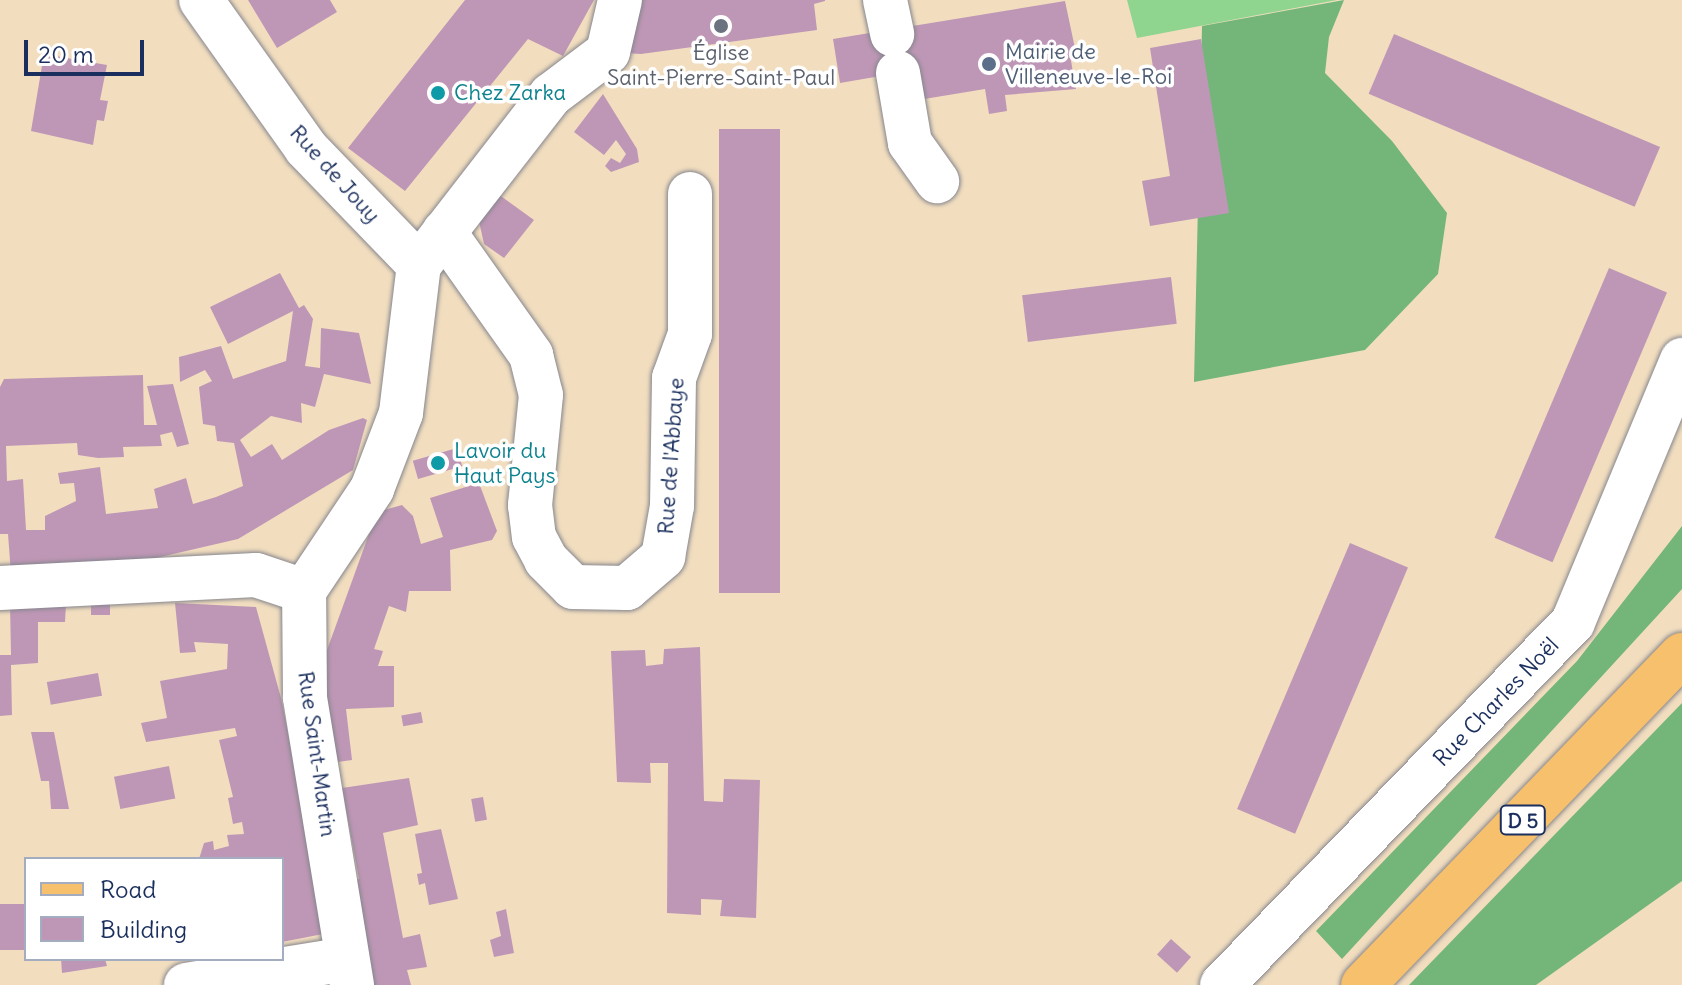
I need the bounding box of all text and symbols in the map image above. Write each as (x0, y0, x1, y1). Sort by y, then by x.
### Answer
marker: Église Saint-Pierre-Saint-Paul (712, 17, 730, 35)
scale bar (28, 24, 148, 74)
place label: Mairie de Villeneuve-le-Roi (1005, 38, 1172, 90)
text: 20 m (38, 39, 94, 69)
place label: Église Saint-Pierre-Saint-Paul (607, 39, 835, 90)
marker: Mairie de Villeneuve-le-Roi (980, 55, 998, 73)
place label: Chez Zarka (454, 80, 566, 106)
marker: Chez Zarka (429, 84, 447, 102)
street label: Rue de Jouy (284, 120, 386, 228)
street label: Rue de l'Abbaye (652, 377, 690, 535)
place label: Lavoir du Haut Pays (454, 437, 555, 488)
marker: Lavoir du Haut Pays (429, 454, 447, 472)
street label: Rue Charles Noël (1428, 632, 1564, 772)
street label: Rue Saint-Martin (292, 670, 342, 838)
road number: D 5 (1499, 804, 1547, 836)
legend (24, 857, 284, 961)
text: Road (100, 874, 156, 904)
text: Building (100, 914, 187, 944)

